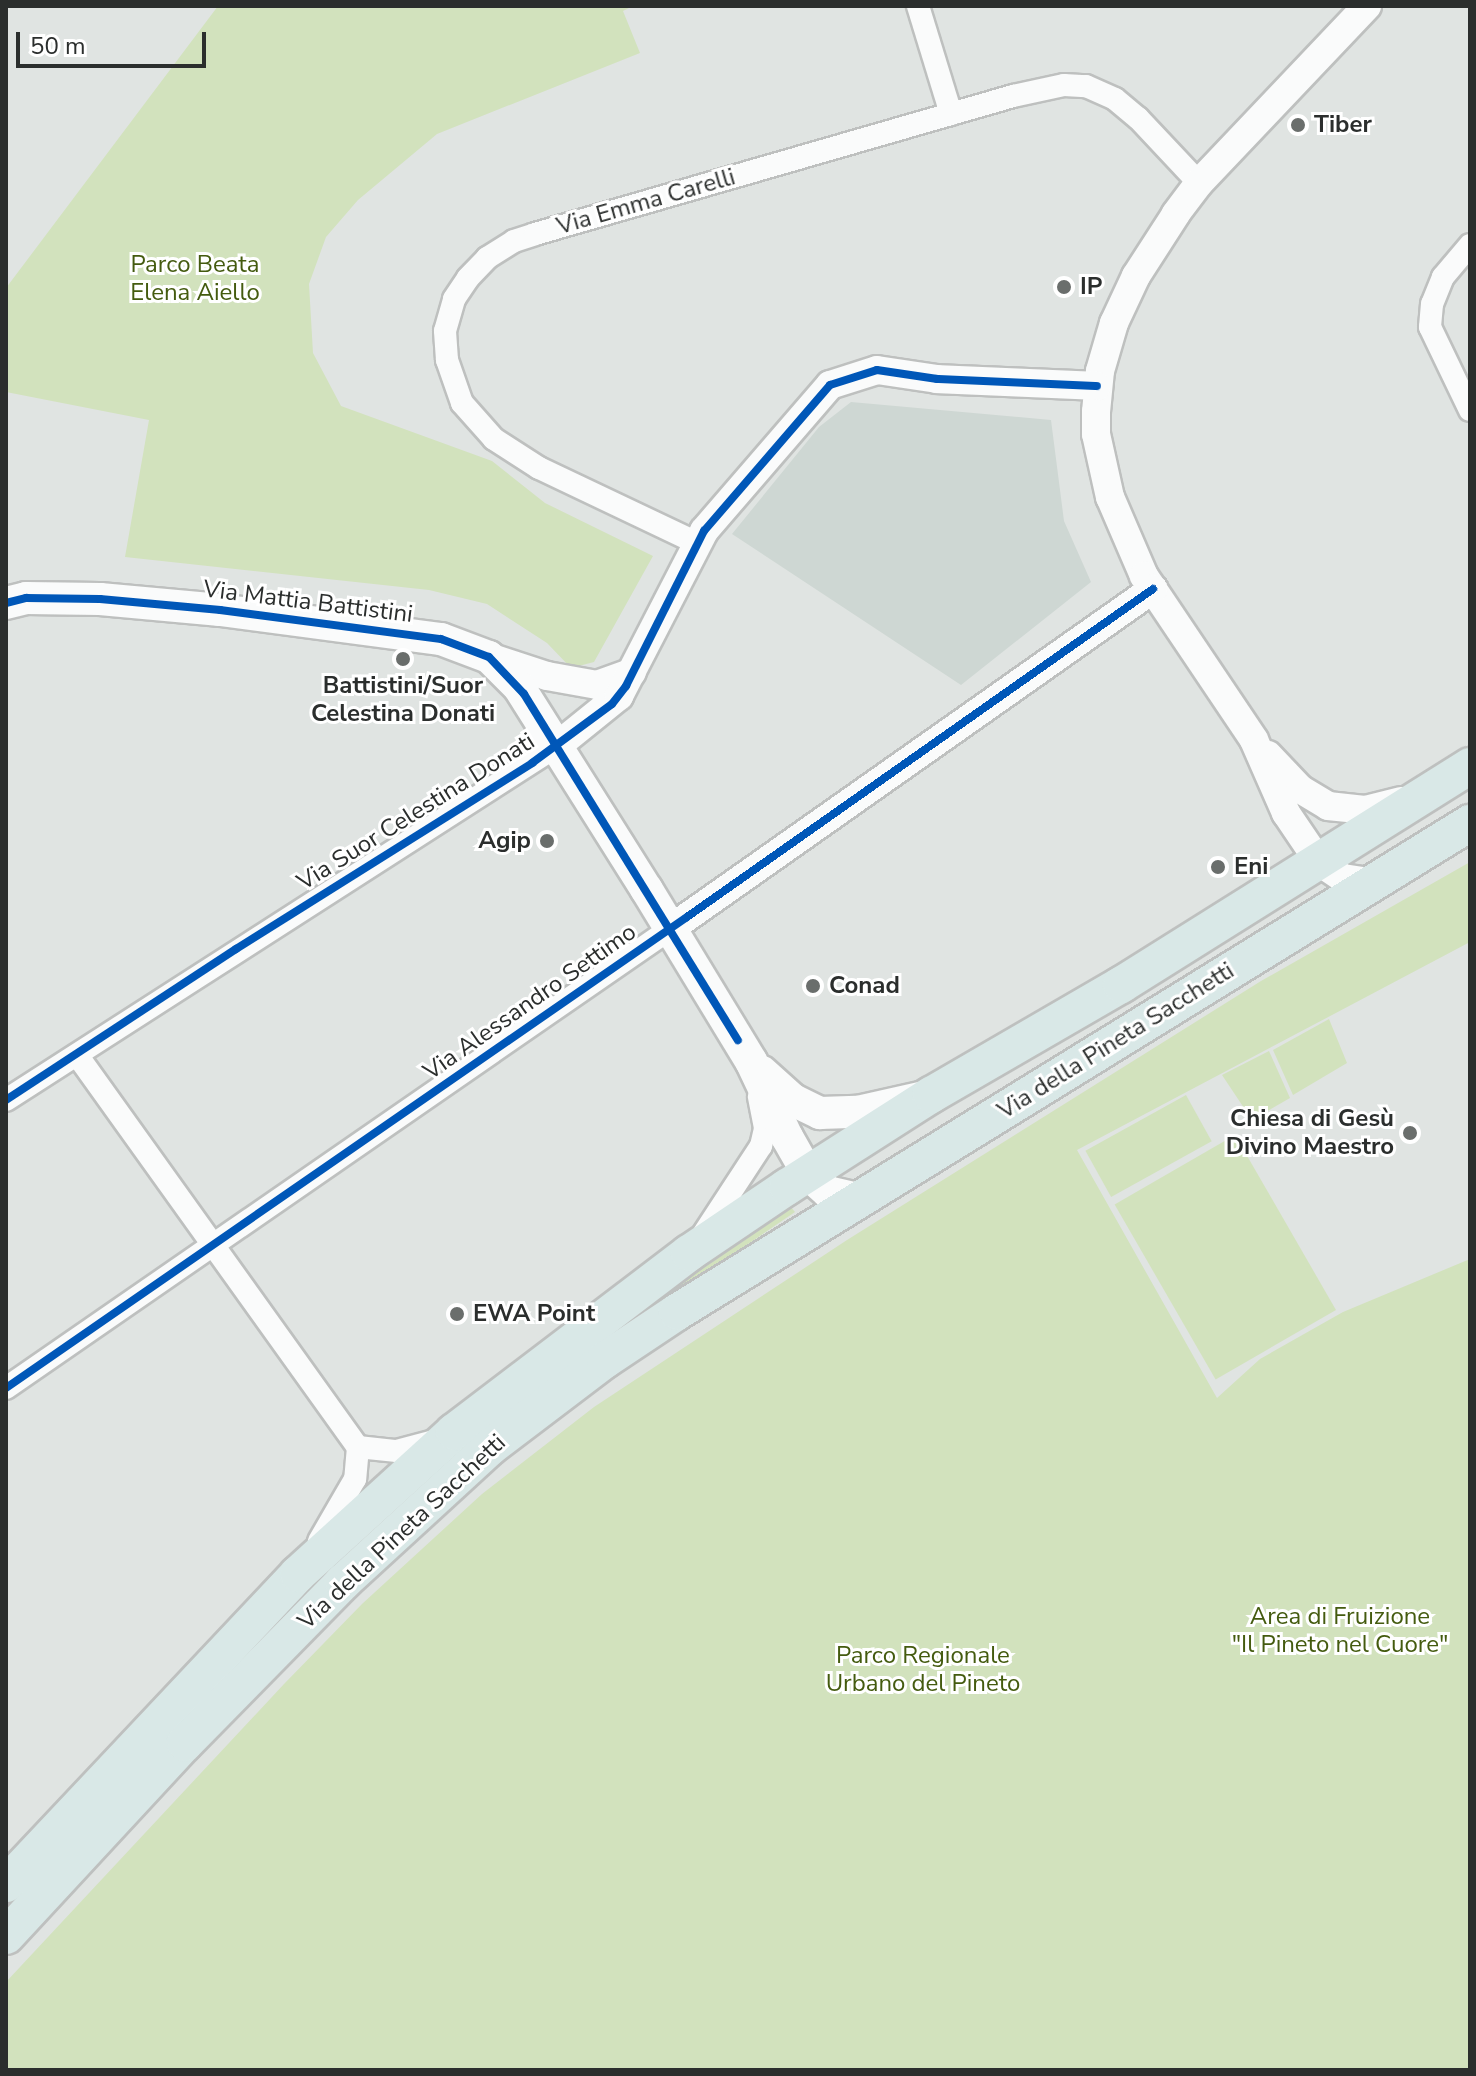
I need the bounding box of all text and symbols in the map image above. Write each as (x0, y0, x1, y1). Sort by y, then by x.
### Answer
scale bar (20, 16, 210, 66)
text: 50 m (30, 30, 86, 62)
place label: Tiber (1314, 111, 1372, 139)
marker: Tiber (1289, 116, 1307, 134)
street label: Via Emma Carelli (553, 163, 739, 241)
park label: Parco Beata Elena Aiello (130, 251, 260, 307)
place label: IP (1080, 273, 1102, 301)
marker: IP (1055, 278, 1073, 296)
street label: Via Mattia Battistini (202, 575, 414, 629)
marker: Battistini/Suor Celestina Donati (394, 650, 412, 668)
place label: Battistini/Suor Celestina Donati (311, 672, 495, 728)
street label: Via Suor Celestina Donati (292, 727, 540, 897)
place label: Agip (478, 827, 531, 855)
marker: Agip (538, 832, 556, 850)
place label: Eni (1234, 853, 1268, 881)
marker: Eni (1209, 858, 1227, 876)
street label: Via Alessandro Settimo (418, 918, 642, 1086)
street label: Via della Pineta Sacchetti (993, 956, 1239, 1126)
place label: Conad (829, 972, 900, 1000)
marker: Conad (804, 977, 822, 995)
place label: Chiesa di Gesù Divino Maestro (1226, 1105, 1394, 1161)
marker: Chiesa di Gesù Divino Maestro (1401, 1124, 1419, 1142)
place label: EWA Point (473, 1300, 595, 1328)
marker: EWA Point (448, 1305, 466, 1323)
street label: Via della Pineta Sacchetti (292, 1428, 512, 1636)
park label: Area di Fruizione "Il Pineto nel Cuore" (1232, 1603, 1448, 1659)
park label: Parco Regionale Urbano del Pineto (826, 1642, 1020, 1698)

